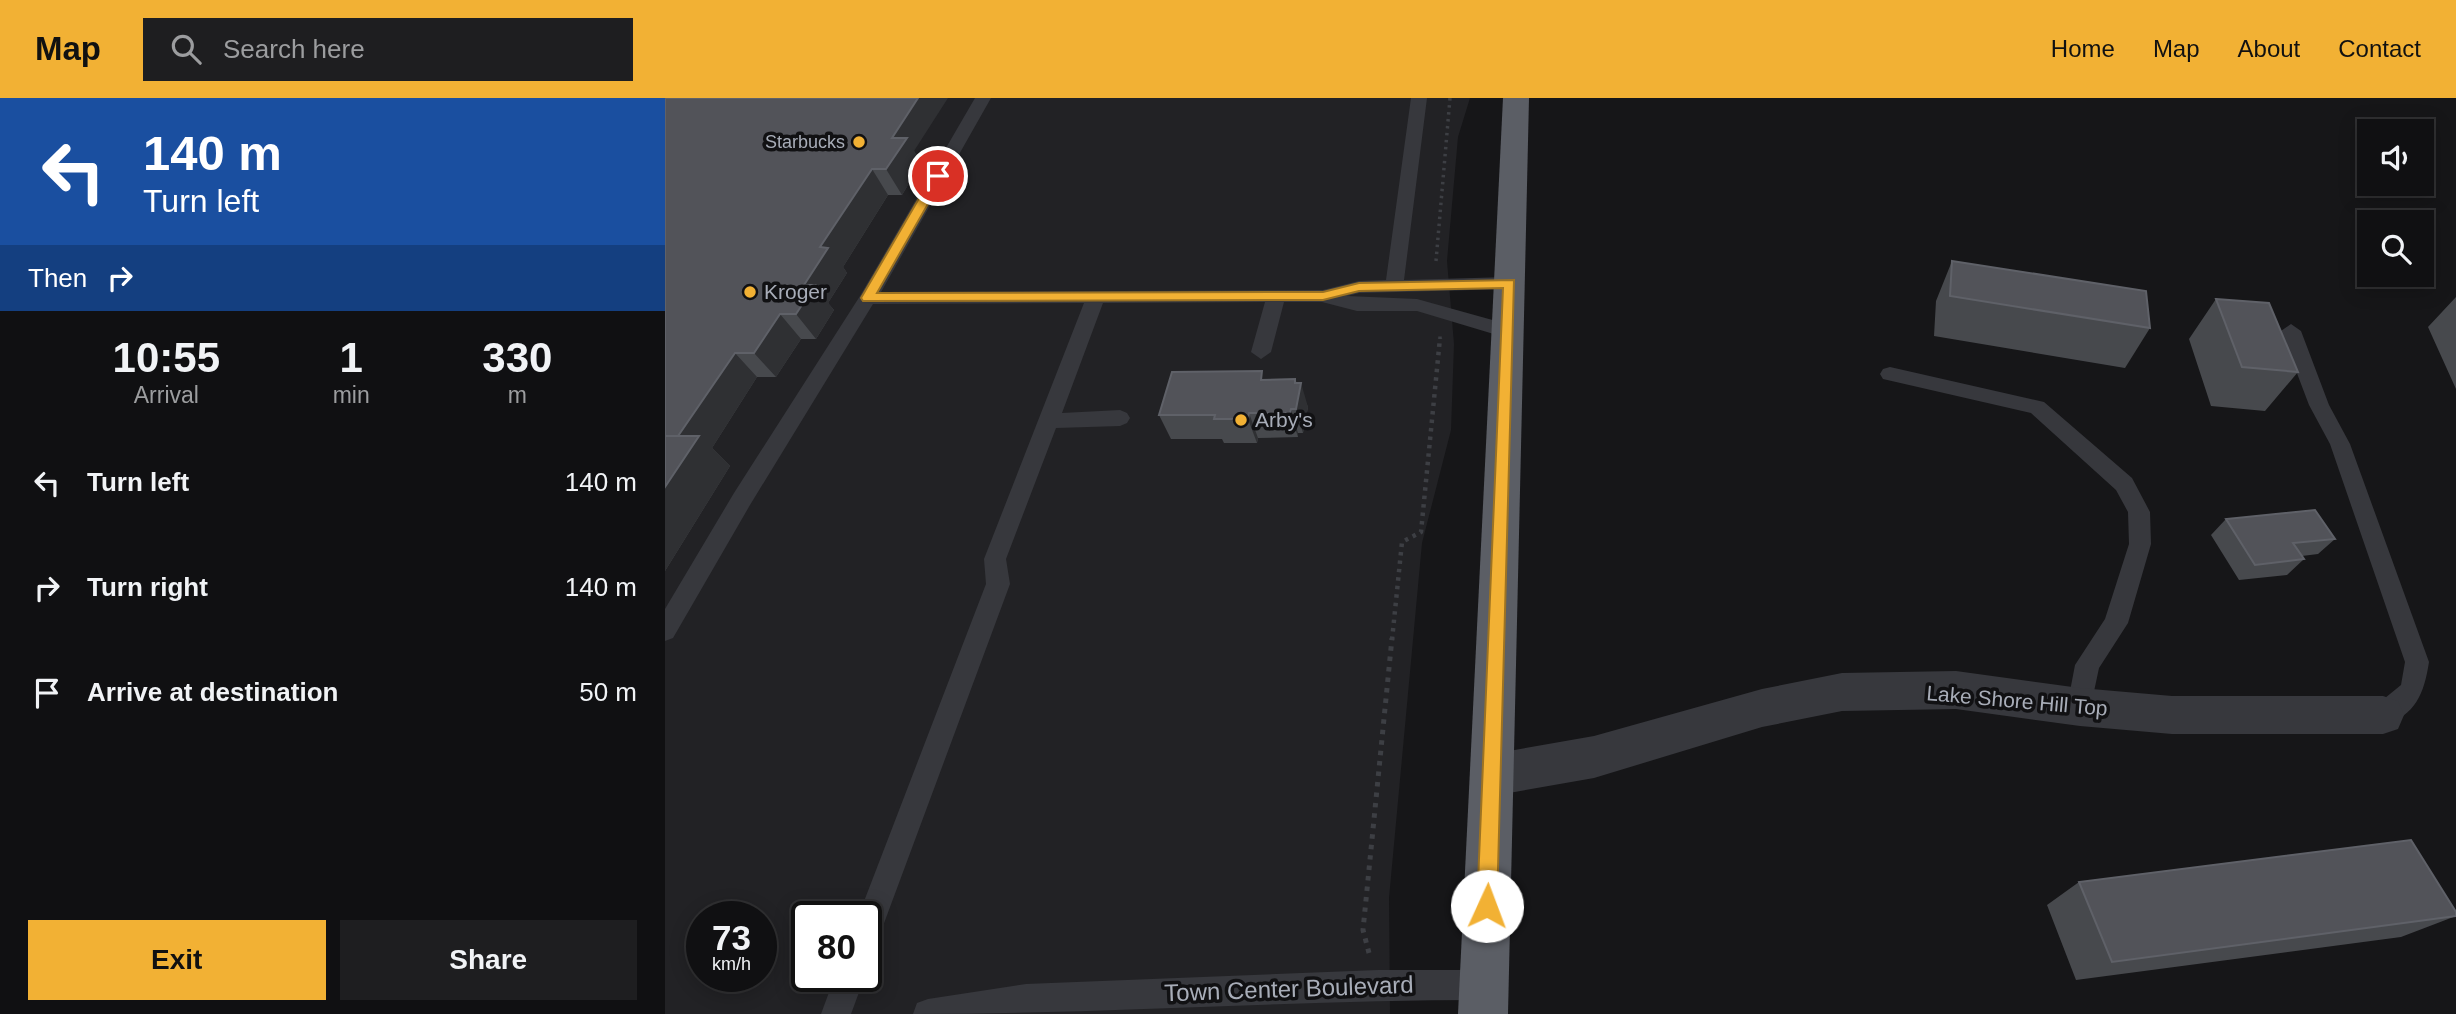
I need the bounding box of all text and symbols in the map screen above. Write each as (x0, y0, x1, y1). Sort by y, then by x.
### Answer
search box (143, 18, 633, 81)
text: Map (35, 30, 101, 67)
icon: search (167, 30, 205, 68)
text: Search here (223, 34, 365, 64)
text: Home (2051, 35, 2115, 62)
text: Map (2153, 35, 2200, 62)
text: About (2238, 35, 2300, 62)
text: Contact (2338, 35, 2421, 62)
map controls (2357, 119, 2434, 287)
button: sound (2357, 119, 2434, 196)
icon: left (28, 126, 119, 217)
text: 140 m (143, 126, 282, 180)
place label: Starbucks (765, 132, 845, 152)
marker: Starbucks (851, 134, 867, 150)
pin (908, 146, 968, 206)
icon: arrive (919, 157, 957, 195)
text: Turn left (143, 183, 259, 219)
button: search (2357, 210, 2434, 287)
icon: right (101, 259, 139, 297)
text: Then (28, 263, 87, 293)
place label: Kroger (764, 280, 827, 303)
marker: Kroger (742, 284, 758, 300)
text: 10:55 (113, 334, 220, 381)
text: 1 (339, 334, 363, 381)
text: 330 (482, 334, 552, 381)
text: Arrival (134, 382, 199, 408)
text: min (333, 382, 370, 408)
text: m (508, 382, 527, 408)
place label: Arby's (1255, 408, 1313, 431)
marker: Arby's (1233, 412, 1249, 428)
icon: left (28, 464, 66, 502)
text: Turn left (87, 467, 189, 497)
text: 140 m (565, 467, 637, 497)
icon: right (28, 569, 66, 607)
text: Turn right (87, 572, 208, 602)
text: 140 m (565, 572, 637, 602)
icon: arrive (28, 674, 66, 712)
text: Arrive at destination (87, 677, 338, 707)
text: 50 m (579, 677, 637, 707)
street label: Lake Shore Hill Top (1926, 681, 2109, 720)
position arrow (1450, 869, 1524, 943)
speed limit sign: 80 (791, 901, 882, 992)
text: 73 (712, 918, 751, 957)
button: Exit (28, 920, 326, 1000)
button: Share (340, 920, 637, 1000)
text: km/h (712, 954, 751, 974)
street label: Town Center Boulevard (1164, 971, 1414, 1006)

